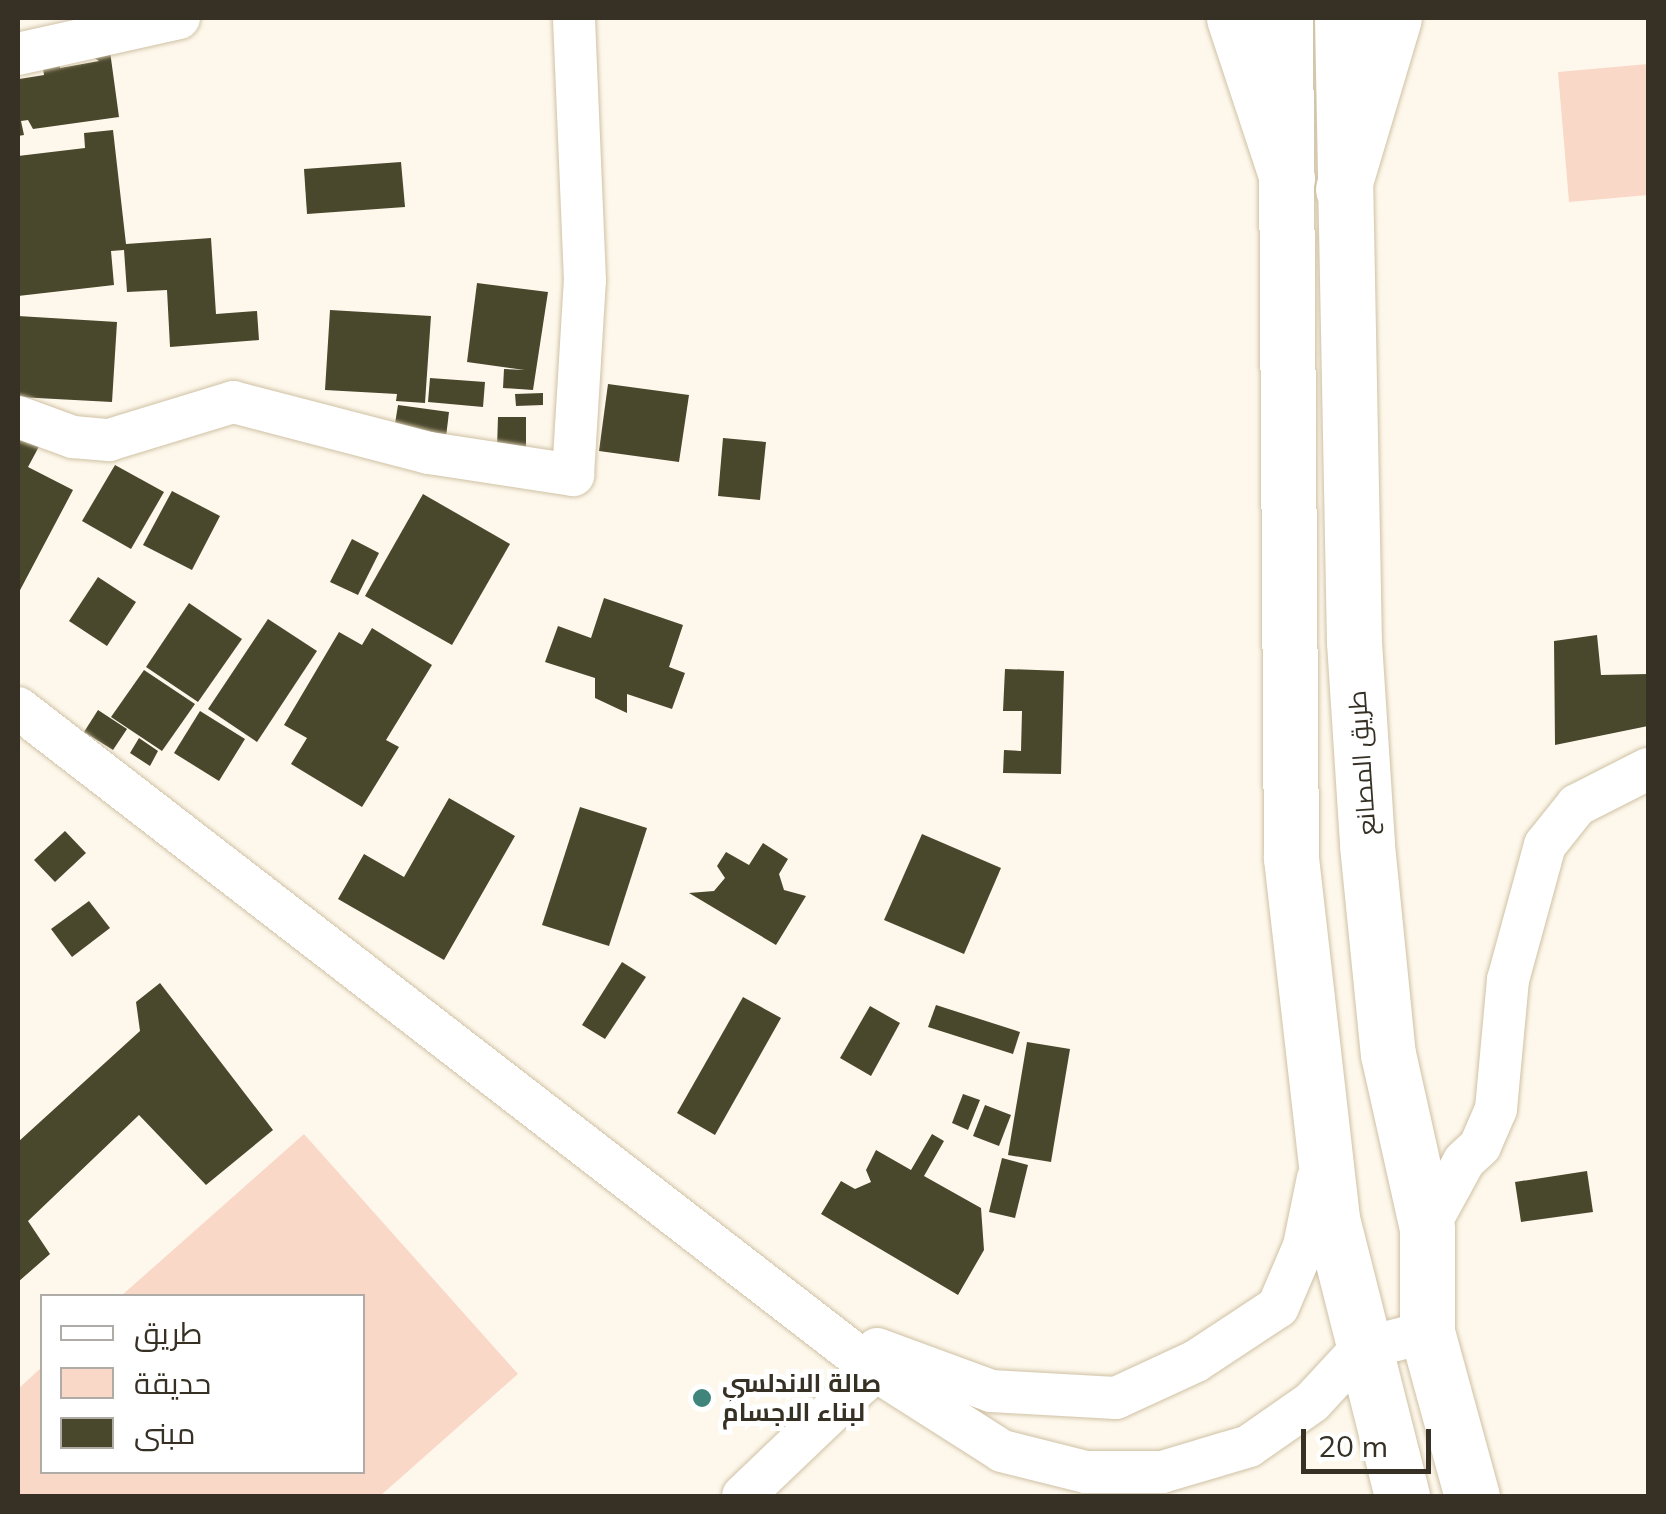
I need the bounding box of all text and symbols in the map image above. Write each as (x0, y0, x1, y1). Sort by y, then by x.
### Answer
street label: طريق المصانع (1342, 689, 1382, 837)
legend (40, 1294, 365, 1474)
text: طريق (134, 1314, 203, 1352)
text: حديقة (134, 1364, 211, 1402)
place label: صالة الاندلسي لبناء الاجسام (722, 1369, 881, 1428)
marker: صالة الاندلسي لبناء الاجسام (691, 1387, 713, 1409)
scale bar (1306, 1409, 1436, 1471)
text: مبنى (134, 1414, 195, 1452)
text: 20 m (1318, 1427, 1388, 1465)

